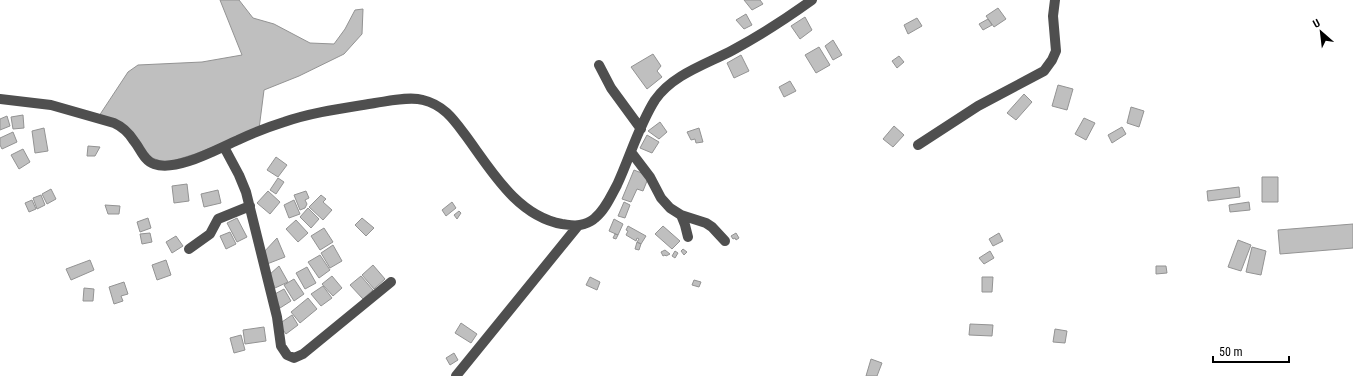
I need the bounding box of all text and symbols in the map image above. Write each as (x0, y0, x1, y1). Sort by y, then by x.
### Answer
north arrow (1301, 12, 1341, 52)
text: U (1311, 16, 1322, 31)
scale bar (1213, 338, 1289, 364)
text: 50 m (1219, 345, 1243, 359)

